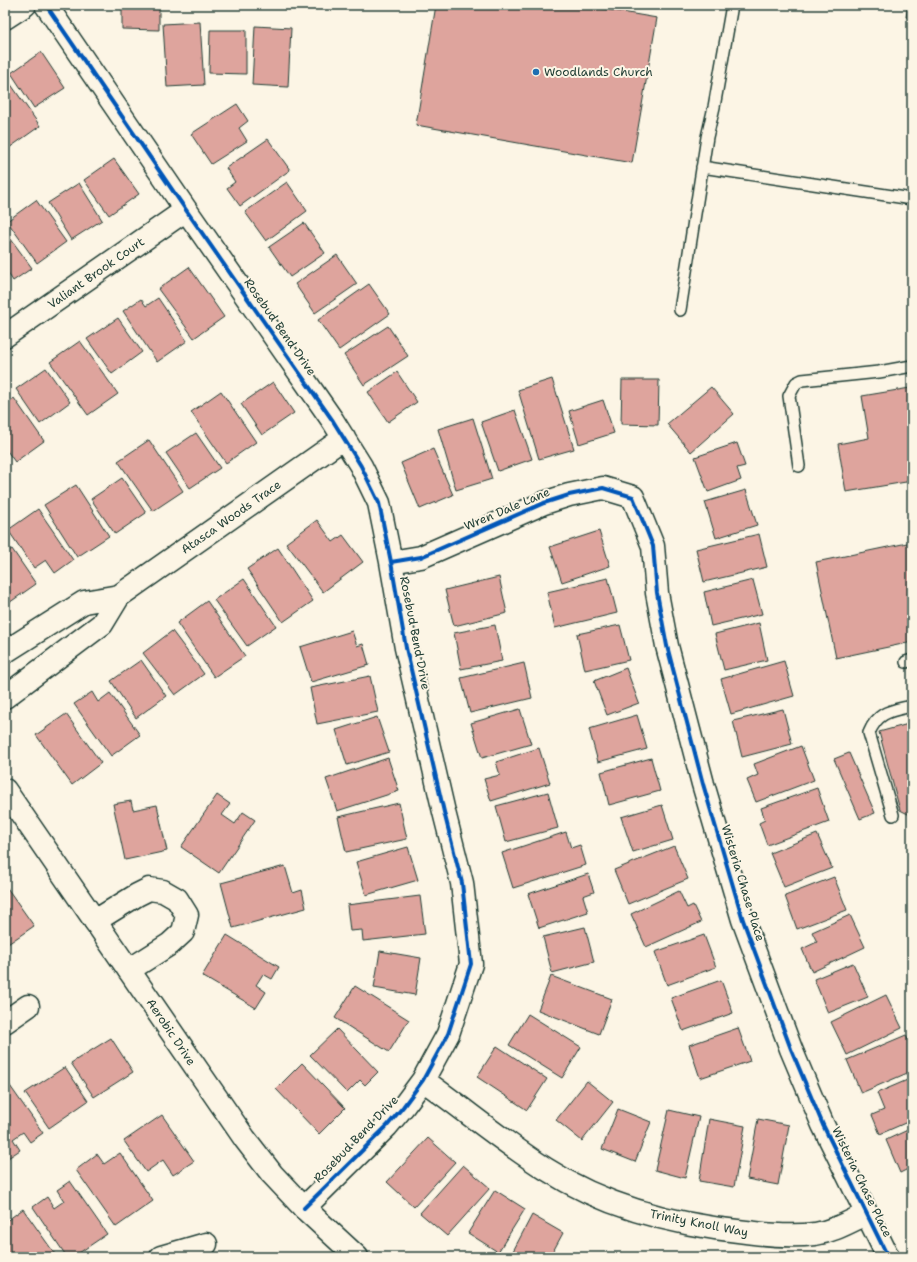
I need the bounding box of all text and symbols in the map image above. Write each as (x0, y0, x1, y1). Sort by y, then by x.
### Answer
place label: Woodlands Church (544, 64, 653, 80)
marker: Woodlands Church (531, 67, 541, 77)
street label: Valiant Brook Court (45, 234, 147, 312)
street label: Rosebud Bend Drive (240, 275, 320, 379)
street label: Atasca Woods Trace (178, 476, 284, 558)
street label: Wren Dale Lane (462, 484, 553, 534)
street label: Rosebud Bend Drive (396, 575, 434, 691)
street label: Wisteria Chase Place (718, 823, 768, 943)
street label: Aerobic Drive (143, 995, 199, 1069)
street label: Rosebud Bend Drive (310, 1092, 402, 1186)
street label: Wisteria Chase Place (828, 1124, 896, 1240)
street label: Trinity Knoll Way (648, 1206, 750, 1240)

